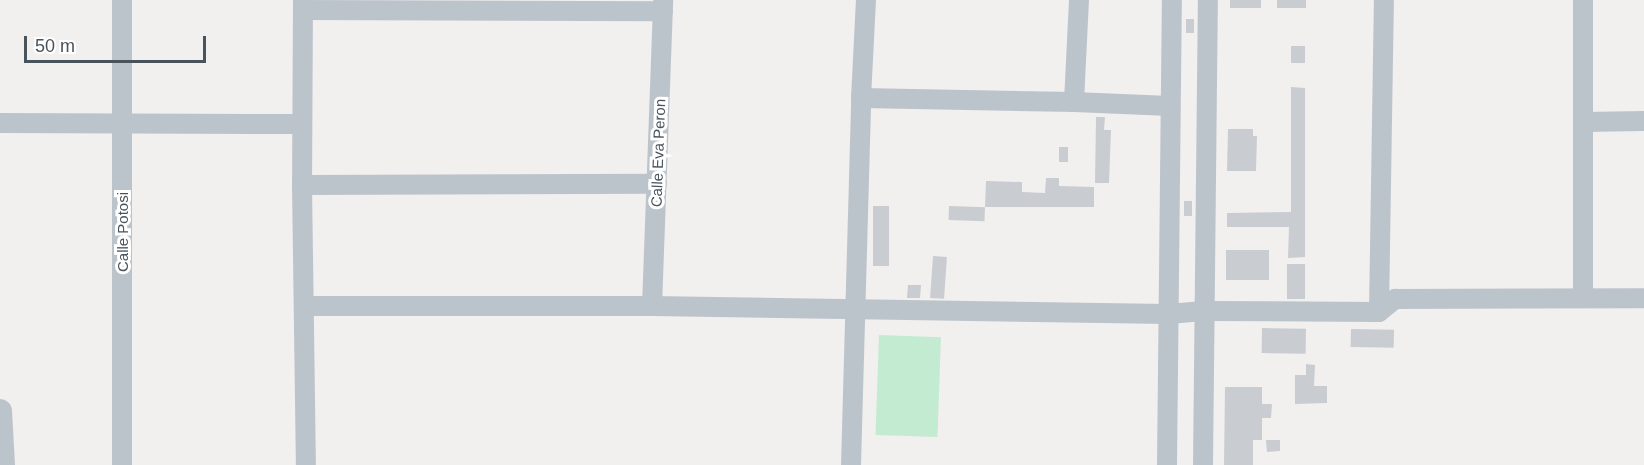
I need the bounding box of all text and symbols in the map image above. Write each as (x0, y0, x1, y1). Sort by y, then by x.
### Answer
scale bar (27, 24, 208, 62)
text: 50 m (35, 36, 75, 56)
street label: Calle Eva Peron (647, 99, 669, 207)
street label: Calle Potosi (114, 192, 132, 272)

